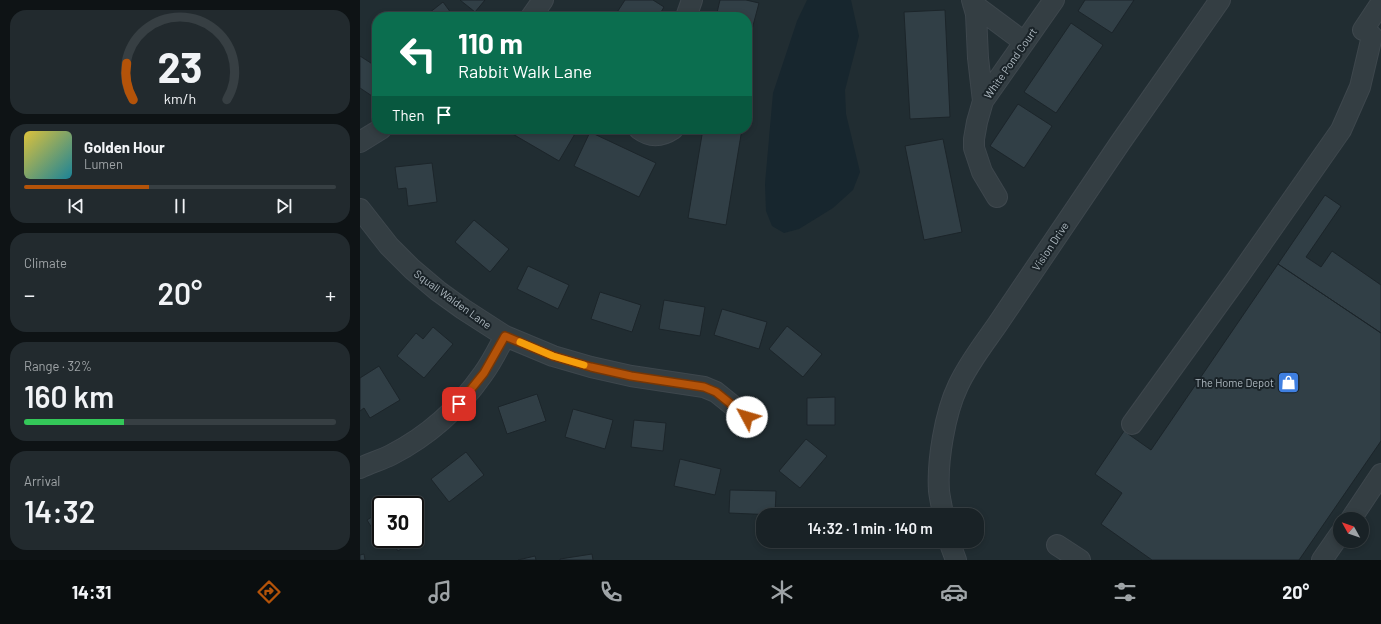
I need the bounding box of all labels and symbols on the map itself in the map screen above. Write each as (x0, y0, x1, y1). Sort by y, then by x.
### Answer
street label: White Pond Court (981, 25, 1039, 101)
street label: Vision Drive (1029, 219, 1071, 273)
street label: Squall Walden Lane (412, 267, 494, 331)
shop icon: The Home Depot (1276, 369, 1302, 395)
place label: The Home Depot (1195, 376, 1274, 389)
pin (442, 387, 476, 421)
position arrow (726, 396, 768, 438)
speed limit sign: 30 (372, 496, 424, 548)
north arrow (1333, 512, 1369, 548)

